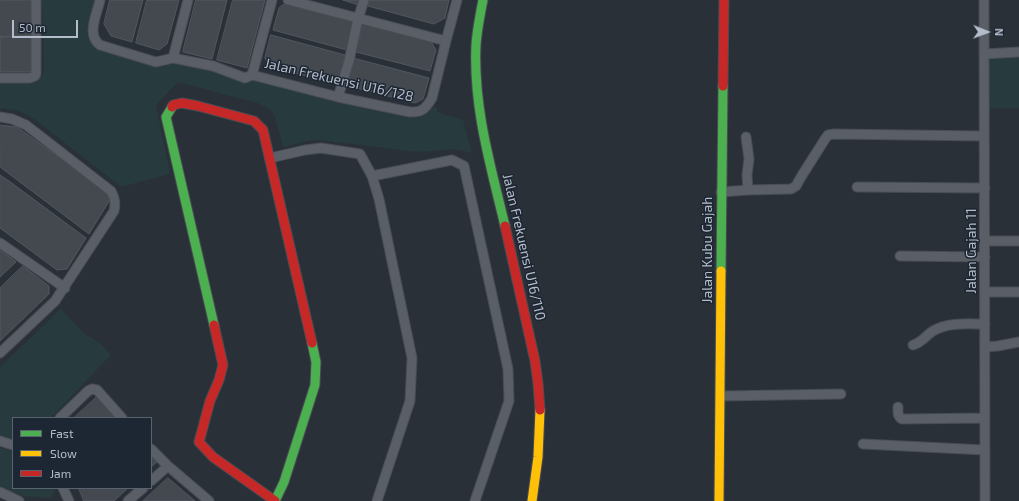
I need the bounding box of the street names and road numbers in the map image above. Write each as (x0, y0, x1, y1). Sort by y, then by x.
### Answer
street label: Jalan Frekuensi U16/128 (263, 55, 415, 105)
street label: Jalan Frekuensi U16/110 (499, 172, 549, 322)
street label: Jalan Kubu Gajah (699, 197, 715, 303)
street label: Jalan Gajah 11 (963, 208, 979, 294)

